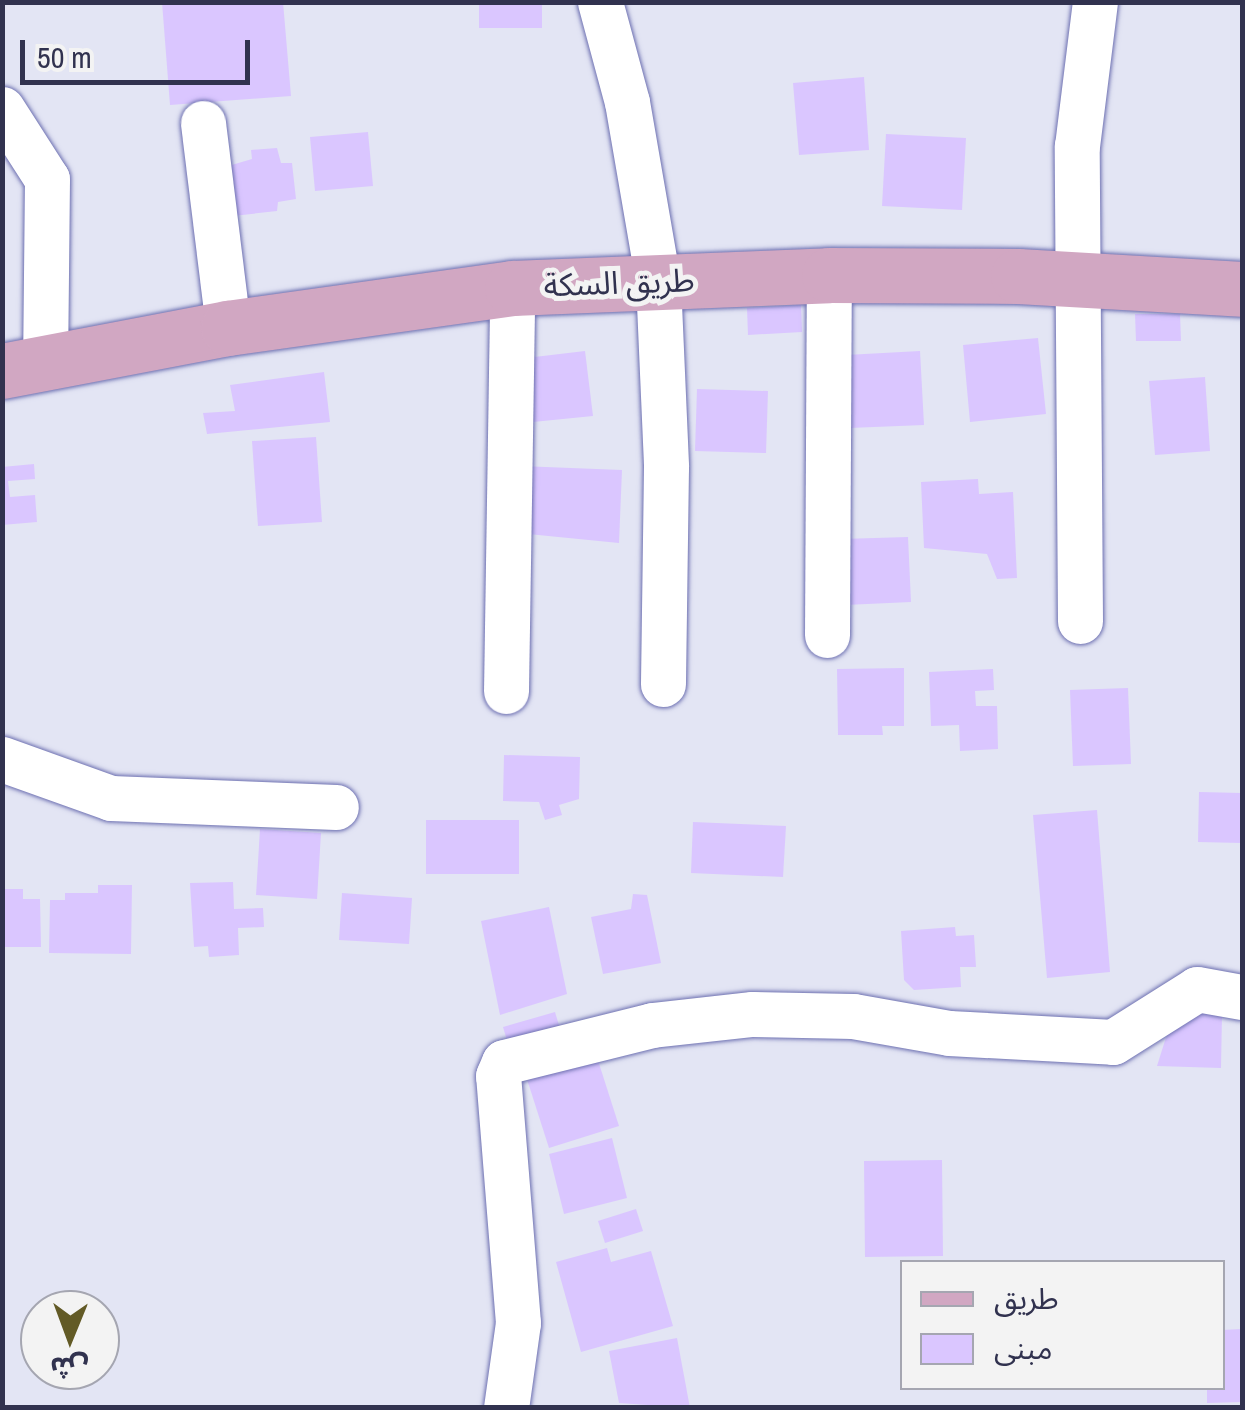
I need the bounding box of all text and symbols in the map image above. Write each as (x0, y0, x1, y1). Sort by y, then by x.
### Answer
scale bar (25, 20, 255, 82)
text: 50 m (37, 37, 92, 77)
street label: طريق السكة (543, 261, 695, 305)
legend (900, 1260, 1225, 1390)
text: طريق (994, 1278, 1059, 1318)
north arrow (20, 1290, 120, 1390)
text: مبنى (994, 1328, 1052, 1368)
text: ش (50, 1349, 89, 1387)

